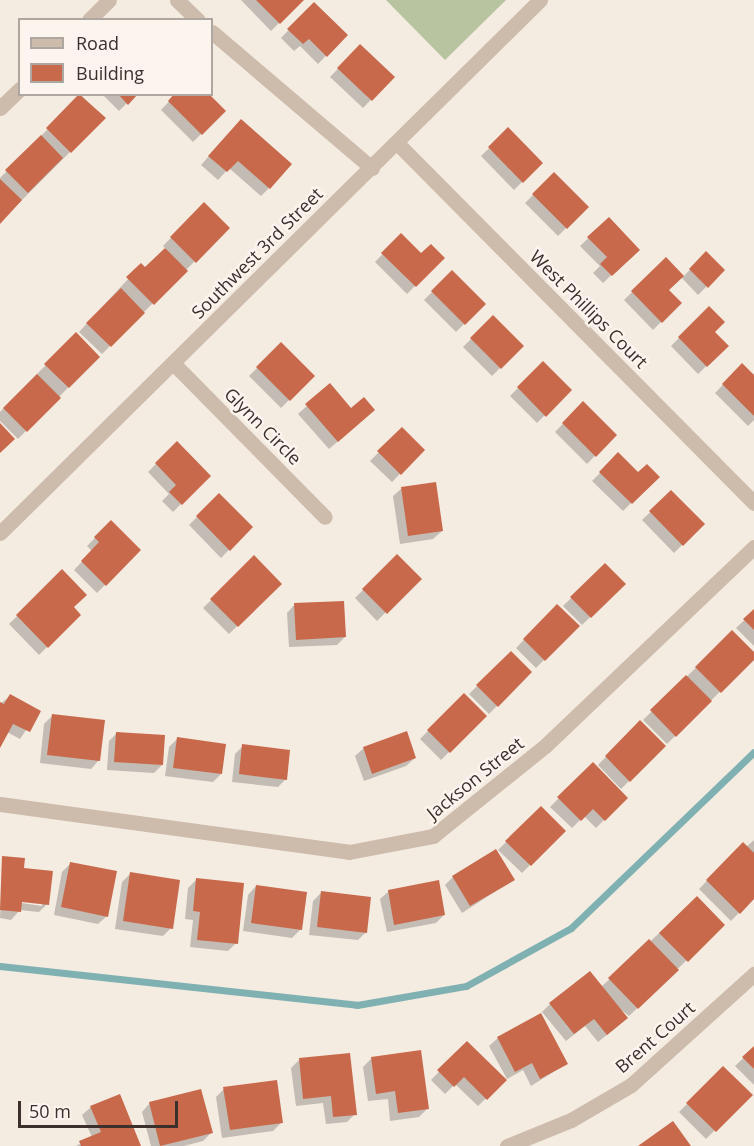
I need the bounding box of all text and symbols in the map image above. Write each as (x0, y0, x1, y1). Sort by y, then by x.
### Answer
legend (18, 18, 213, 96)
text: Road (76, 31, 119, 55)
text: Building (76, 61, 144, 85)
street label: Southwest 3rd Street (187, 183, 327, 323)
street label: West Phillips Court (526, 246, 652, 372)
street label: Glynn Circle (220, 383, 306, 469)
street label: Jackson Street (422, 732, 528, 824)
street label: Brent Court (611, 997, 699, 1077)
scale bar (21, 1089, 182, 1127)
text: 50 m (29, 1099, 71, 1123)

